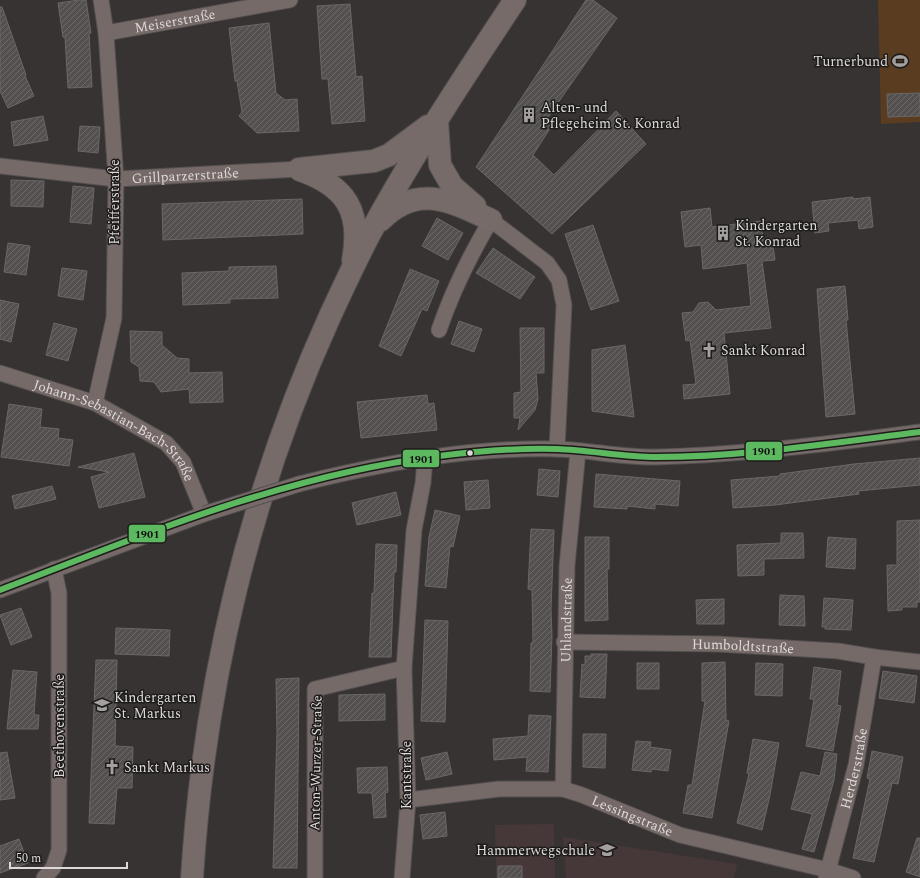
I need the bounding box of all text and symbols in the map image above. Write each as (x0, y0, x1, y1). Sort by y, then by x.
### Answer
street label: Meiserstraße (133, 3, 217, 38)
place label: Turnerbund (813, 51, 888, 72)
sports icon: Turnerbund (891, 52, 909, 70)
place label: Alten- und Pflegeheim St. Konrad (541, 97, 680, 134)
building icon: Alten- und Pflegeheim St. Konrad (520, 106, 538, 124)
street label: Pfeifferstraße (104, 159, 125, 245)
street label: Grillparzerstraße (131, 162, 239, 189)
place label: Kindergarten St. Konrad (735, 215, 817, 252)
building icon: Kindergarten St. Konrad (714, 224, 732, 242)
place label: Sankt Konrad (721, 340, 806, 361)
church icon: Sankt Konrad (700, 341, 718, 359)
street label: Johann-Sebastian-Bach-Straße (31, 374, 200, 484)
line badge: 1901 (745, 441, 783, 461)
text: 1901 (752, 443, 776, 460)
unlabelled marker (465, 448, 475, 458)
line badge: 1901 (402, 449, 440, 468)
text: 1901 (409, 451, 433, 468)
line badge: 1901 (128, 524, 166, 543)
text: 1901 (135, 526, 159, 543)
street label: Uhlandstraße (555, 577, 577, 663)
street label: Humboldtstraße (692, 633, 795, 659)
street label: Beethovenstraße (49, 674, 70, 778)
place label: Kindergarten St. Markus (114, 687, 196, 724)
street label: Anton-Wurzer-Straße (304, 695, 328, 831)
school or university icon: Kindergarten St. Markus (93, 696, 111, 714)
street label: Herderstraße (834, 726, 873, 811)
street label: Kantstraße (396, 741, 417, 809)
place label: Sankt Markus (124, 757, 210, 778)
church icon: Sankt Markus (103, 758, 121, 776)
street label: Lessingstraße (588, 790, 677, 842)
place label: Hammerwegschule (476, 840, 595, 861)
school or university icon: Hammerwegschule (598, 841, 616, 859)
scale bar (10, 844, 127, 870)
text: 50 m (16, 849, 41, 868)

